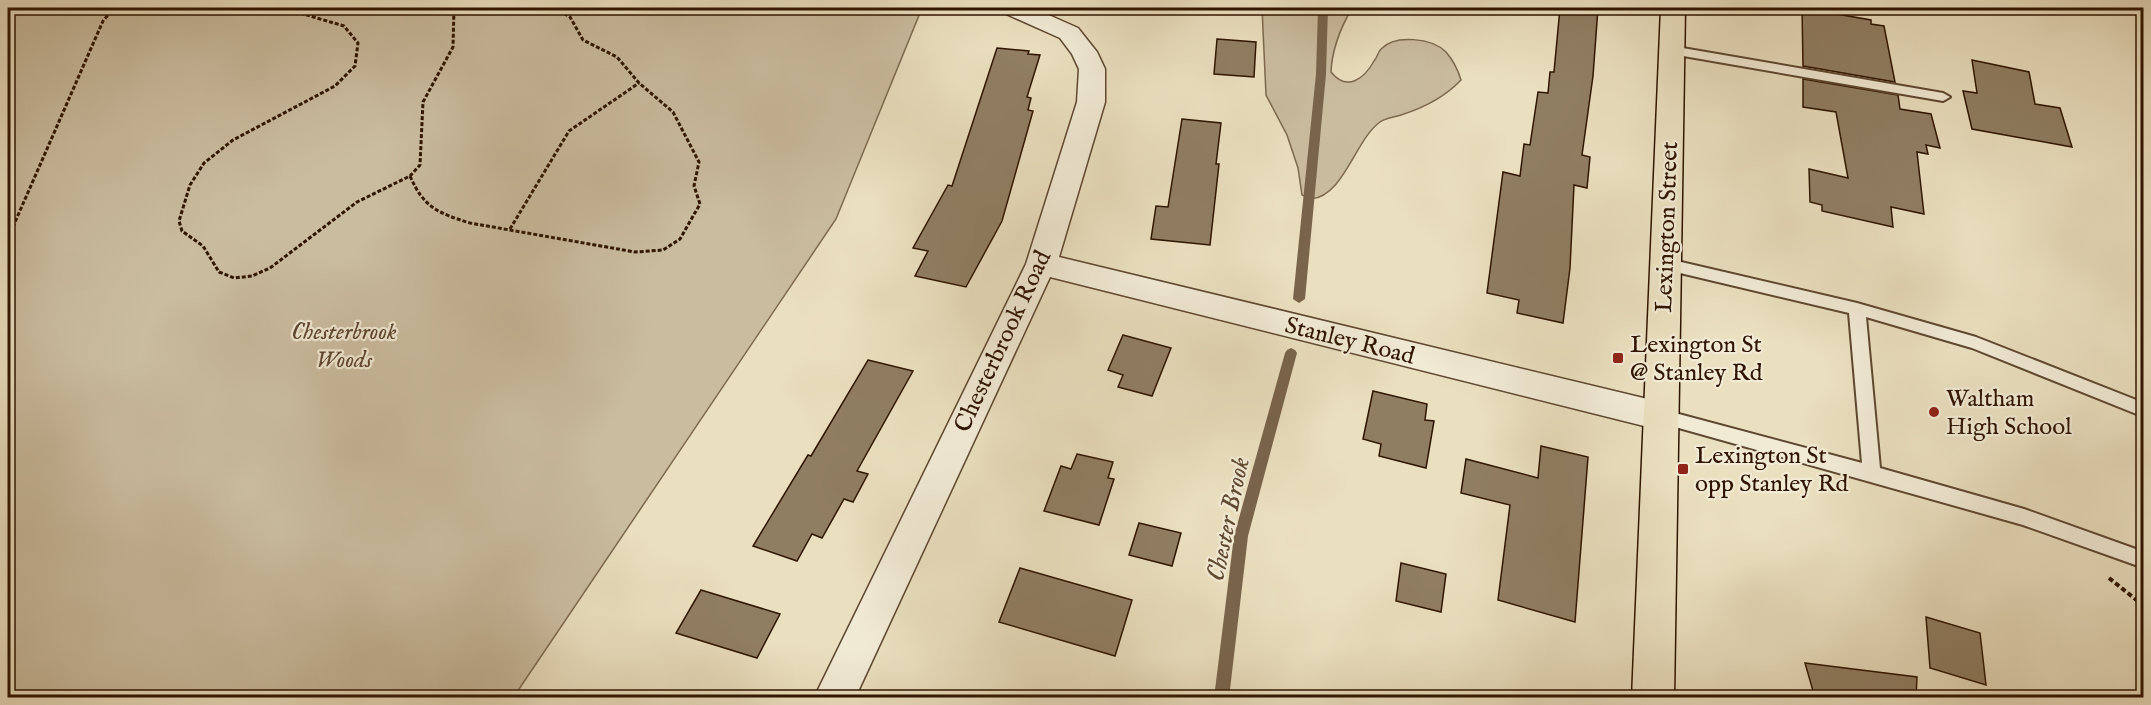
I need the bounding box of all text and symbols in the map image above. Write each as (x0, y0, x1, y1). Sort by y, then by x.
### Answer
street label: Lexington Street (1649, 141, 1686, 313)
street label: Chesterbrook Road (948, 246, 1059, 437)
street label: Stanley Road (1282, 310, 1418, 373)
park label: Chesterbrook Woods (291, 317, 397, 376)
place label: Lexington St @ Stanley Rd (1630, 330, 1763, 389)
marker: Lexington St @ Stanley Rd (1611, 351, 1625, 365)
place label: Waltham High School (1946, 384, 2072, 443)
marker: Waltham High School (1927, 405, 1941, 419)
place label: Lexington St opp Stanley Rd (1695, 441, 1849, 500)
water label: Chester Brook (1199, 454, 1258, 584)
marker: Lexington St opp Stanley Rd (1676, 462, 1690, 476)

